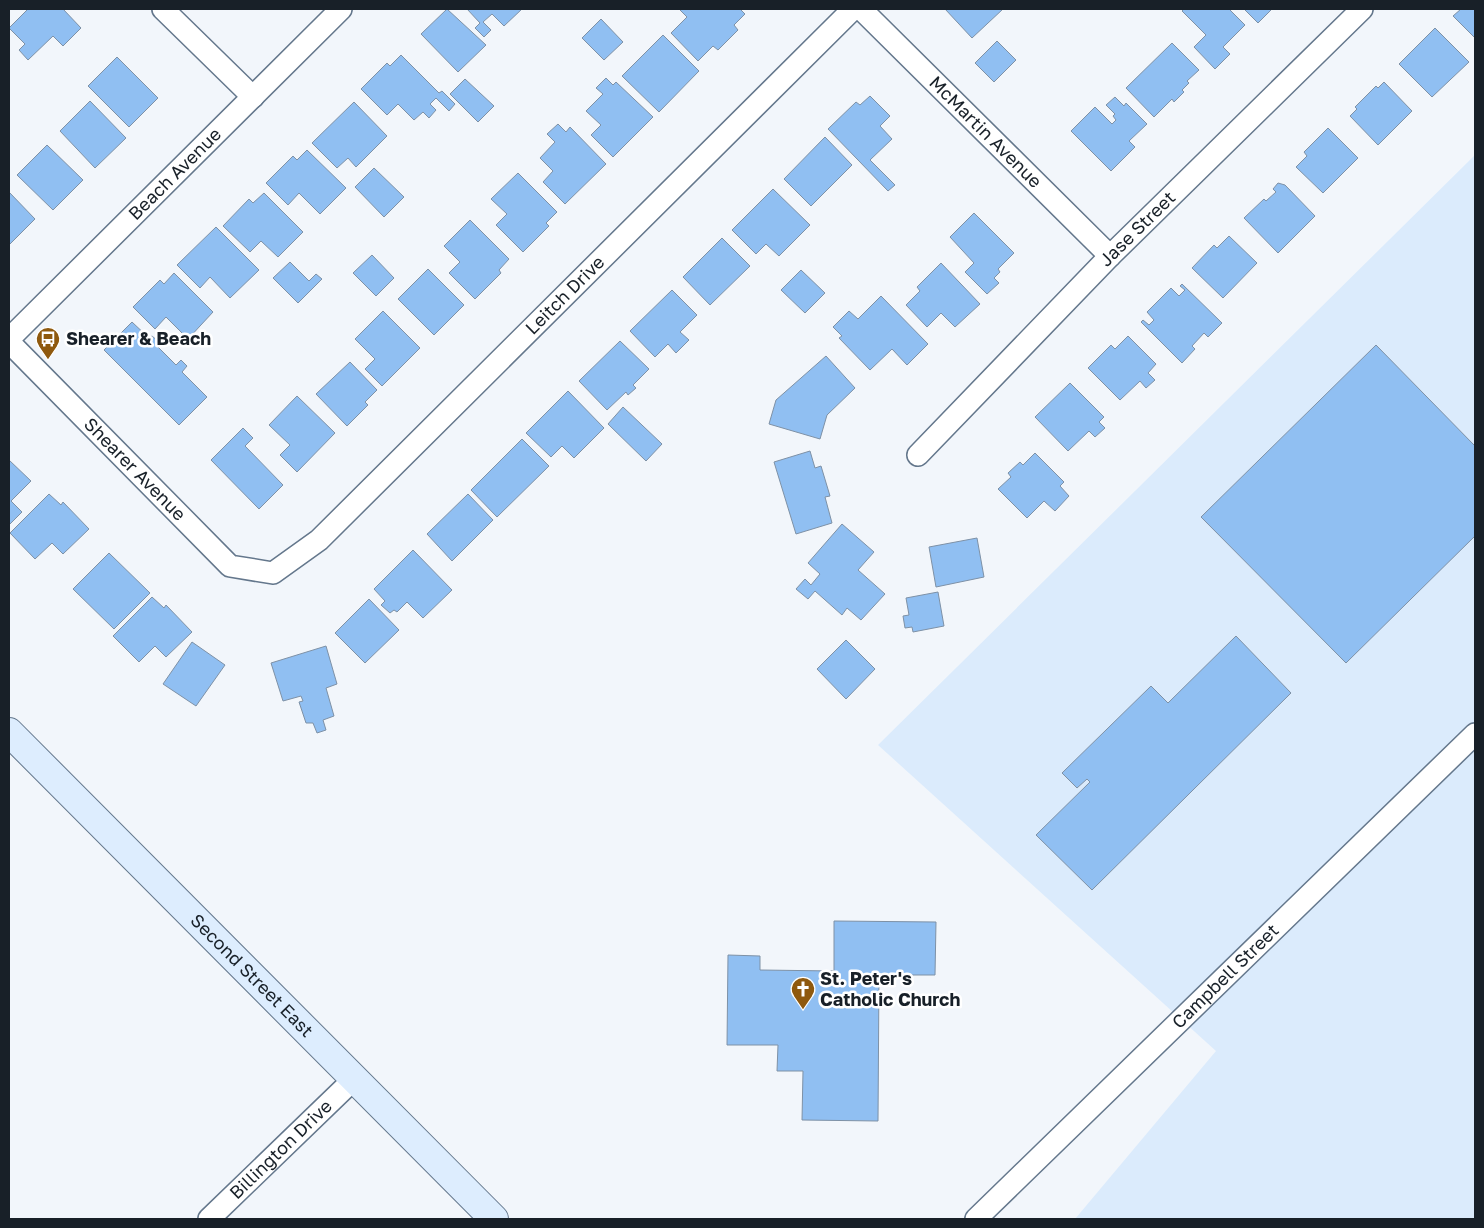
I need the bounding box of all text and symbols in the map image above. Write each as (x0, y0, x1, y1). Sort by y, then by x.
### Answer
street label: McMartin Avenue (925, 71, 1047, 192)
street label: Beach Avenue (123, 123, 225, 224)
street label: Jase Street (1094, 186, 1179, 271)
street label: Leitch Drive (520, 251, 609, 338)
bus stop icon: Shearer & Beach (35, 326, 61, 360)
place label: Shearer & Beach (66, 327, 211, 349)
street label: Shearer Avenue (80, 413, 191, 525)
street label: Second Street East (187, 909, 318, 1041)
street label: Campbell Street (1167, 919, 1283, 1033)
place label: St. Peter's Catholic Church (820, 967, 960, 1010)
church icon: St. Peter's Catholic Church (790, 976, 816, 1010)
street label: Billington Drive (225, 1094, 336, 1203)

